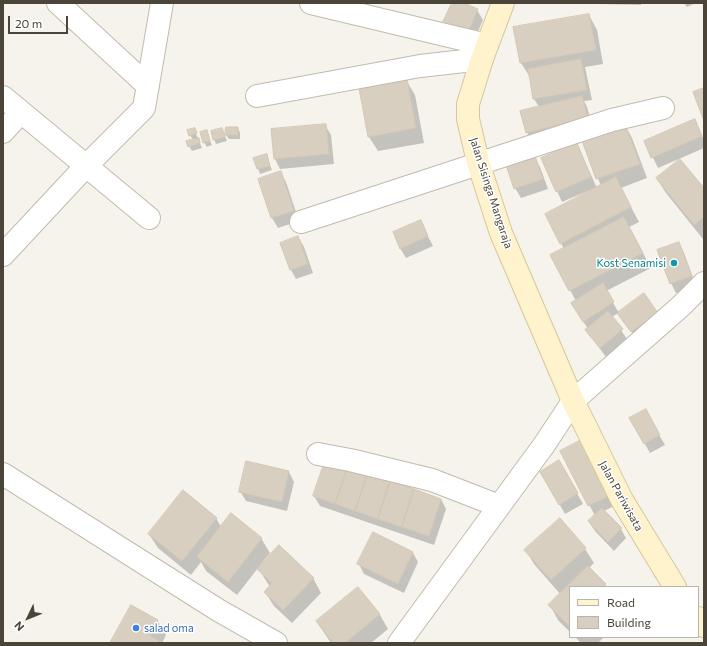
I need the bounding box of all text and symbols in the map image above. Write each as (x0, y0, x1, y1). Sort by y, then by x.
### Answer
scale bar (10, 8, 70, 34)
text: 20 m (15, 16, 42, 30)
street label: Jalan Sisinga Mangaraja (467, 136, 515, 250)
place label: Kost Senamisi (596, 256, 666, 270)
marker: Kost Senamisi (669, 258, 679, 268)
street label: Jalan Pariwisata (596, 458, 646, 534)
legend (569, 586, 699, 638)
text: Road (607, 595, 635, 609)
north arrow (8, 598, 48, 638)
text: Building (607, 615, 651, 629)
text: N (11, 619, 26, 634)
place label: salad oma (144, 621, 194, 635)
marker: salad oma (131, 623, 141, 633)

